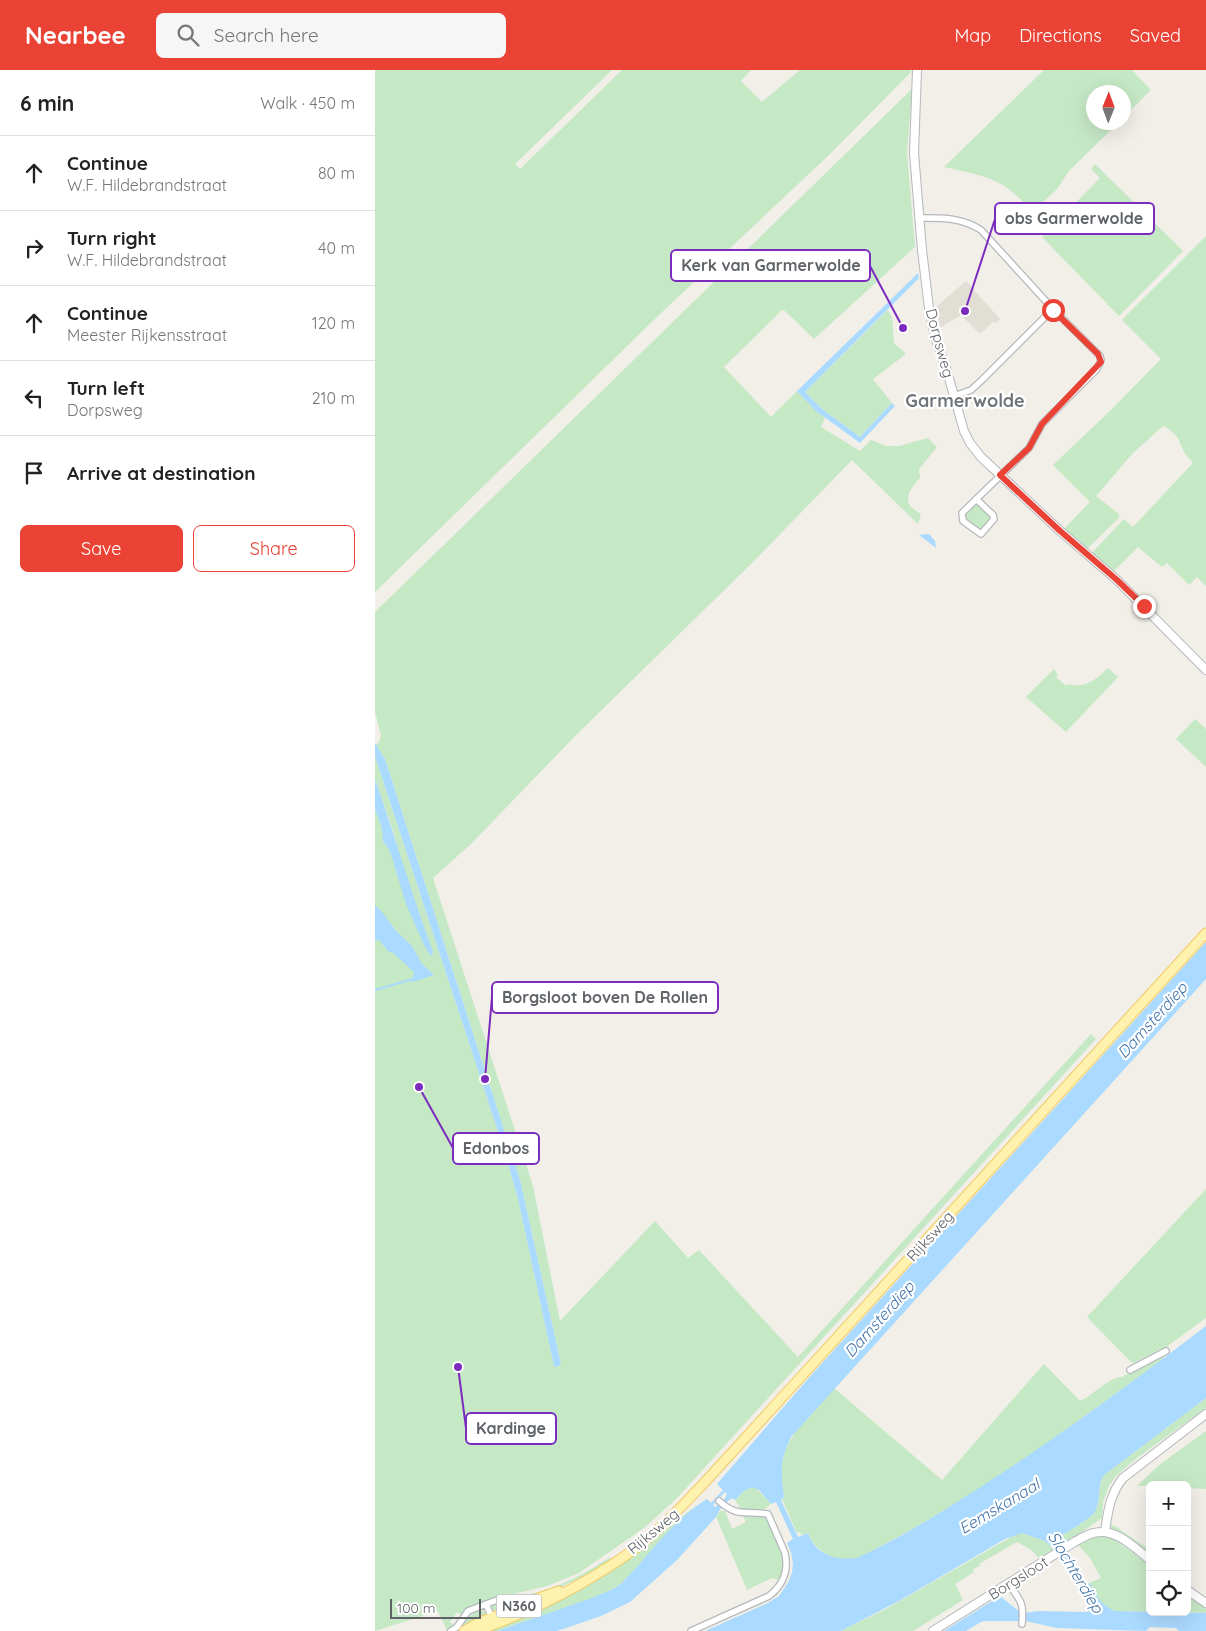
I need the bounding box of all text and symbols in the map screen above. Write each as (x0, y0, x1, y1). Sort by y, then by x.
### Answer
search box (156, 13, 506, 58)
text: Nearbee (25, 20, 126, 50)
icon: search (174, 21, 202, 49)
text: Search here (214, 23, 319, 47)
text: Map (954, 24, 991, 47)
text: Directions (1019, 24, 1102, 47)
text: Saved (1130, 24, 1181, 47)
north arrow (1086, 85, 1131, 130)
text: 6 min (20, 90, 74, 116)
text: Walk · 450 m (260, 93, 355, 113)
text: Continue (67, 151, 148, 175)
icon: ahead (20, 159, 48, 187)
text: 80 m (318, 163, 355, 183)
text: W.F. Hildebrandstraat (67, 175, 227, 195)
callout: obs Garmerwolde (995, 203, 1154, 234)
text: obs Garmerwolde (1005, 208, 1143, 228)
text: Turn right (67, 226, 156, 250)
icon: right (20, 234, 48, 262)
text: 40 m (318, 238, 355, 258)
text: W.F. Hildebrandstraat (67, 250, 227, 270)
callout: Kerk van Garmerwolde (671, 250, 870, 281)
text: Kerk van Garmerwolde (681, 255, 861, 275)
route start (1042, 299, 1065, 322)
text: Continue (67, 301, 148, 325)
street label: Dorpsweg (922, 306, 958, 380)
icon: ahead (20, 309, 48, 337)
text: 120 m (312, 313, 355, 333)
text: Meester Rijkensstraat (67, 325, 227, 345)
text: Turn left (67, 376, 145, 400)
icon: left (20, 384, 48, 412)
text: 210 m (312, 388, 355, 408)
district label: Garmerwolde (905, 389, 1025, 412)
text: Dorpsweg (67, 400, 143, 420)
icon: arrive (20, 459, 48, 487)
text: Arrive at destination (67, 461, 256, 485)
button: Save (20, 525, 183, 572)
button: Share (193, 525, 355, 572)
route end (1133, 595, 1156, 618)
water label: Damsterdiep (1113, 977, 1192, 1062)
callout: Borgsloot boven De Rollen (492, 982, 718, 1013)
text: Borgsloot boven De Rollen (502, 987, 708, 1007)
callout: Edonbos (453, 1133, 539, 1164)
text: Edonbos (463, 1138, 529, 1158)
street label: Rijksweg (902, 1207, 958, 1265)
water label: Damsterdiep (840, 1276, 919, 1361)
callout: Kardinge (466, 1413, 556, 1444)
text: Kardinge (476, 1418, 546, 1438)
water label: Eemskanaal (955, 1473, 1045, 1538)
map controls (1146, 1481, 1191, 1616)
button: + (1146, 1481, 1191, 1526)
street label: Rijksweg (623, 1504, 683, 1558)
button: − (1146, 1526, 1191, 1571)
water label: Slochterdiep (1044, 1528, 1109, 1618)
street label: Borgsloot (985, 1552, 1051, 1604)
button: locate (1146, 1571, 1191, 1616)
road number: N360 (497, 1594, 541, 1618)
scale bar (390, 1596, 481, 1619)
text: 100 m (397, 1599, 435, 1617)

